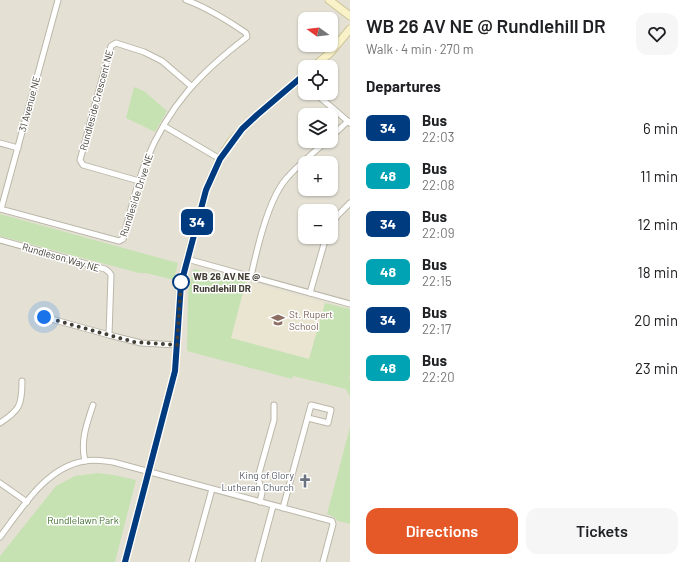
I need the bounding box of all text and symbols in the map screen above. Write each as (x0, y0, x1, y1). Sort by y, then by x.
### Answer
north arrow (298, 12, 338, 52)
map controls (298, 12, 338, 244)
button: heart (636, 13, 678, 55)
text: WB 26 AV NE @ Rundlehill DR (366, 14, 606, 37)
text: Walk · 4 min · 270 m (366, 41, 473, 57)
street label: Rundleside Crescent NE (77, 48, 115, 152)
button: locate (298, 60, 338, 100)
street label: 31 Avenue NE (16, 75, 42, 133)
text: Departures (366, 77, 441, 95)
button: layers (298, 108, 338, 148)
text: Bus (422, 111, 447, 129)
text: 34 (380, 119, 396, 136)
text: 6 min (643, 119, 678, 137)
text: 22:03 (422, 129, 454, 145)
street label: Rundleside Drive NE (117, 152, 155, 238)
button: + (298, 156, 338, 196)
text: Bus (422, 159, 447, 177)
text: 48 (380, 167, 396, 184)
text: 11 min (640, 167, 678, 185)
text: 22:08 (422, 177, 454, 193)
button: − (298, 204, 338, 244)
text: Bus (422, 207, 447, 225)
line badge: 34 (179, 209, 215, 235)
text: 34 (189, 213, 205, 230)
text: 34 (380, 215, 396, 232)
text: 12 min (637, 215, 678, 233)
text: 22:09 (422, 225, 454, 241)
street label: Rundleson Way NE (21, 240, 101, 274)
text: Bus (422, 255, 447, 273)
text: 48 (380, 263, 396, 280)
text: 18 min (638, 263, 678, 281)
place label: WB 26 AV NE @ Rundlehill DR (193, 270, 260, 294)
marker: WB 26 AV NE @ Rundlehill DR (172, 273, 190, 291)
text: 22:15 (422, 273, 452, 289)
text: Bus (422, 303, 447, 321)
your location (34, 307, 54, 327)
place label: St. Rupert School (289, 308, 333, 332)
text: 34 (380, 311, 396, 328)
text: 20 min (634, 311, 678, 329)
school or university icon: St. Rupert School (270, 312, 286, 328)
text: 22:17 (422, 321, 451, 337)
text: Bus (422, 351, 447, 369)
text: 48 (380, 359, 396, 376)
text: 23 min (635, 359, 678, 377)
text: 22:20 (422, 369, 455, 385)
place label: King of Glory Lutheran Church (222, 469, 294, 493)
church icon: King of Glory Lutheran Church (297, 473, 313, 489)
button: Directions (366, 508, 518, 554)
button: Tickets (526, 508, 678, 554)
park label: Rundlelawn Park (47, 514, 119, 526)

